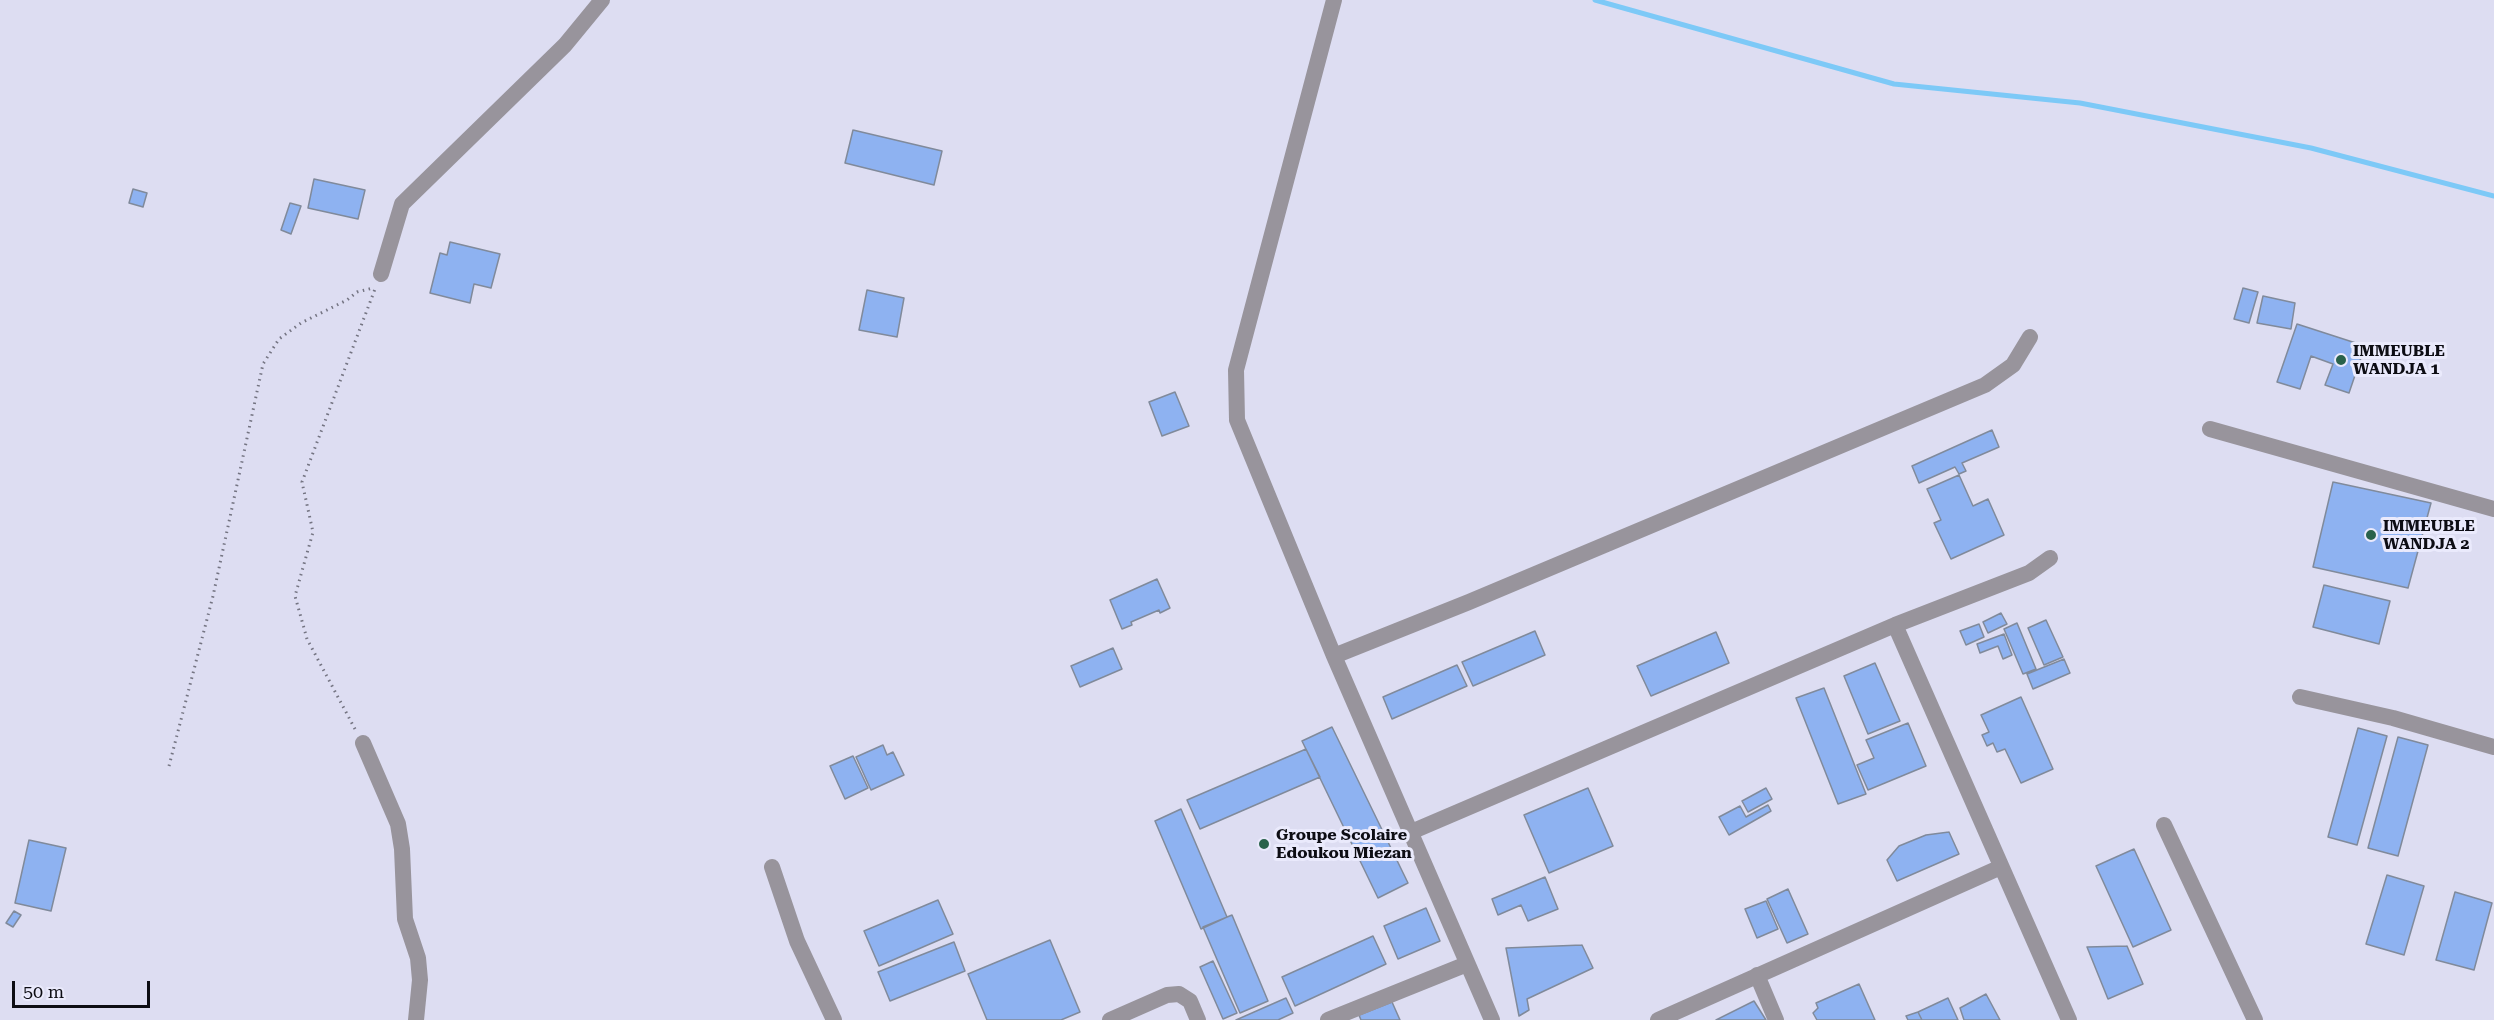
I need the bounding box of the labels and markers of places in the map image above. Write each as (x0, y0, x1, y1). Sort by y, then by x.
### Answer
place label: IMMEUBLE WANDJA 1 (2353, 341, 2445, 379)
marker: IMMEUBLE WANDJA 1 (2334, 353, 2348, 367)
place label: IMMEUBLE WANDJA 2 (2383, 516, 2475, 554)
marker: IMMEUBLE WANDJA 2 (2364, 528, 2378, 542)
place label: Groupe Scolaire Edoukou Miezan (1276, 825, 1412, 863)
marker: Groupe Scolaire Edoukou Miezan (1257, 837, 1271, 851)

